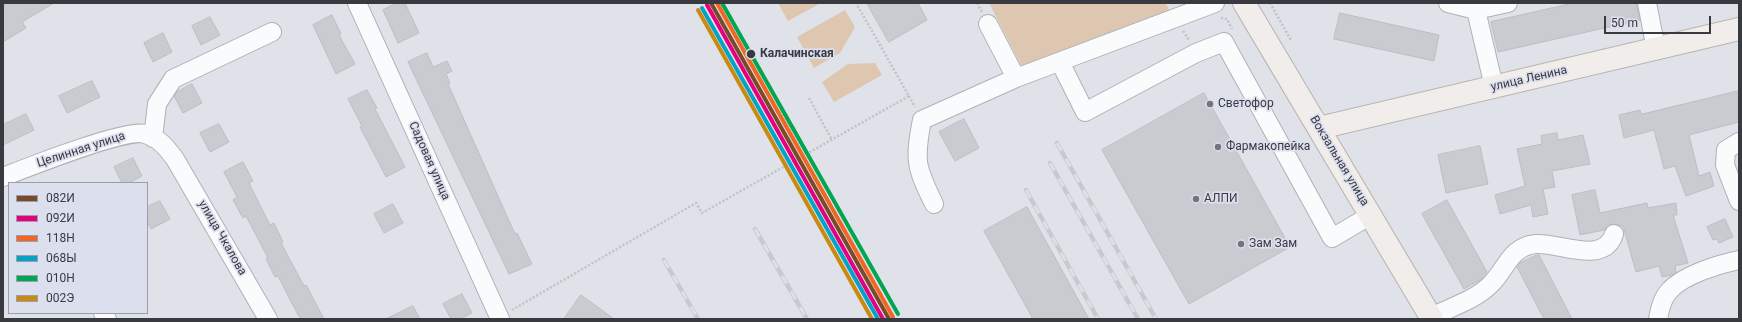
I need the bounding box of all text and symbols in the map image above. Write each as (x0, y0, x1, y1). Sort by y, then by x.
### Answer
scale bar (1606, 8, 1713, 34)
text: 50 m (1611, 16, 1638, 30)
place label: Калачинская (760, 47, 834, 61)
marker: Калачинская (745, 48, 757, 60)
street label: улица Ленина (1489, 63, 1569, 95)
place label: Светофор (1218, 97, 1274, 111)
marker: Светофор (1205, 99, 1215, 109)
street label: Вокзальная улица (1306, 113, 1372, 209)
street label: Садовая улица (405, 120, 453, 202)
street label: Целинная улица (35, 129, 127, 171)
place label: Фармакопейка (1226, 140, 1310, 154)
marker: Фармакопейка (1213, 142, 1223, 152)
legend (8, 182, 148, 314)
text: 082И (46, 191, 75, 205)
place label: АЛПИ (1204, 192, 1238, 206)
marker: АЛПИ (1191, 194, 1201, 204)
street label: улица Чкалова (195, 198, 249, 278)
text: 092И (46, 211, 75, 225)
text: 118Н (46, 231, 75, 245)
place label: Зам Зам (1249, 237, 1297, 251)
marker: Зам Зам (1236, 239, 1246, 249)
text: 068Ы (46, 251, 77, 265)
text: 010Н (46, 271, 75, 285)
text: 002Э (46, 291, 74, 305)

